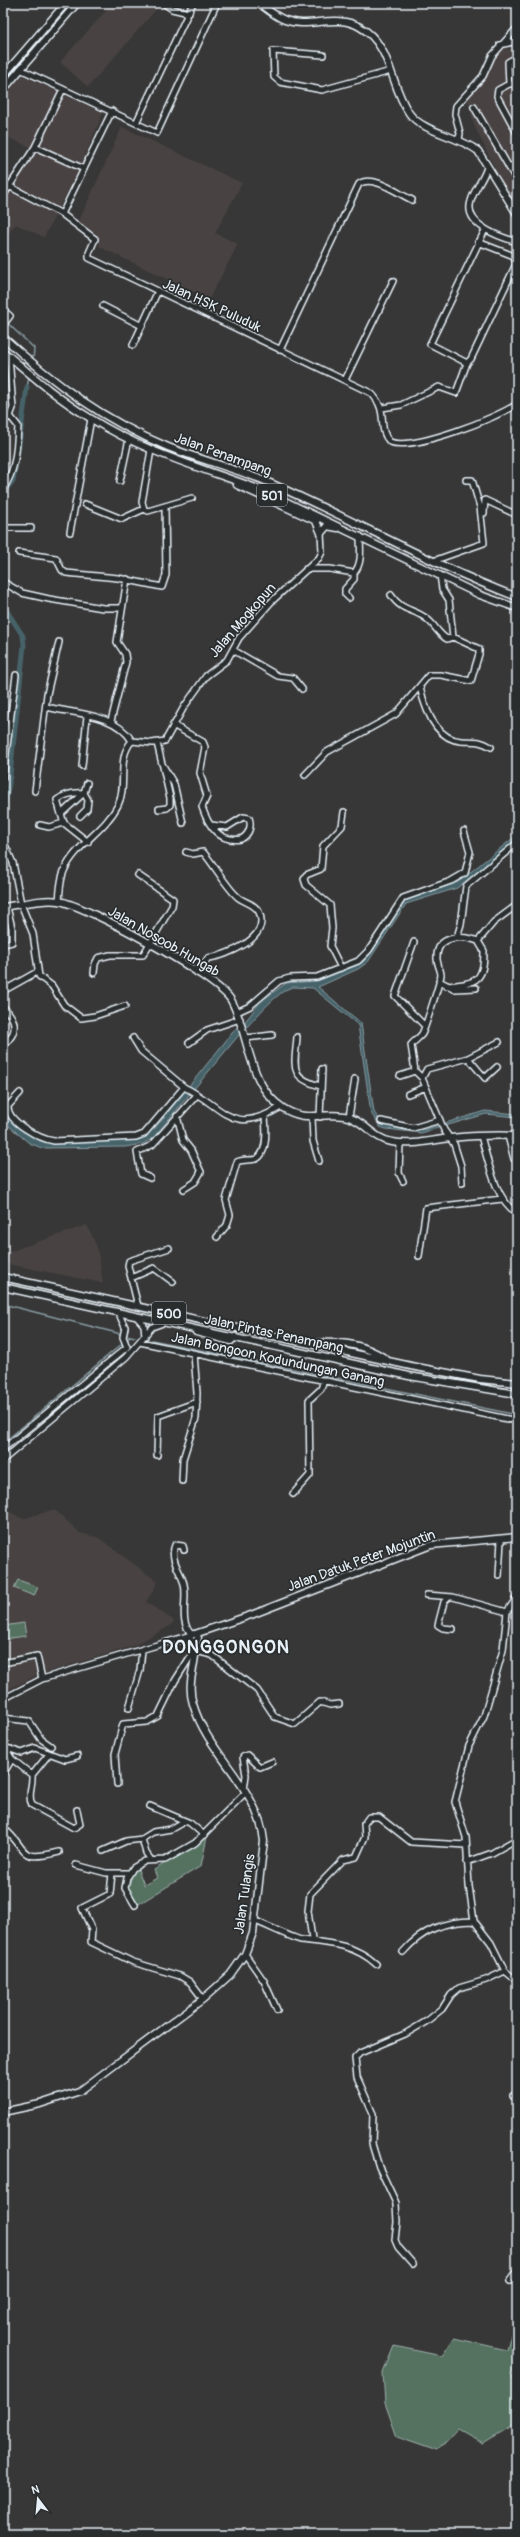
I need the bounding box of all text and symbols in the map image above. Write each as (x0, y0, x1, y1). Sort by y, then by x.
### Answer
street label: Jalan HSK Puluduk (160, 275, 264, 336)
street label: Jalan Penampang (172, 429, 274, 480)
road number: 501 (257, 484, 287, 506)
street label: Jalan Mogkopun (205, 579, 279, 661)
street label: Jalan Nosoob Hungab (105, 903, 223, 980)
road number: 500 (152, 1302, 186, 1324)
street label: Jalan Pintas Penampang (203, 1310, 345, 1357)
street label: Jalan Bongoon Kodundungan Ganang (170, 1329, 386, 1390)
street label: Jalan Datuk Peter Mojuntin (285, 1526, 438, 1595)
district label: DONGGONGON (162, 1636, 290, 1659)
street label: Jalan Tulangis (230, 1852, 259, 1935)
north arrow (18, 2479, 58, 2519)
text: N (30, 2482, 41, 2497)

